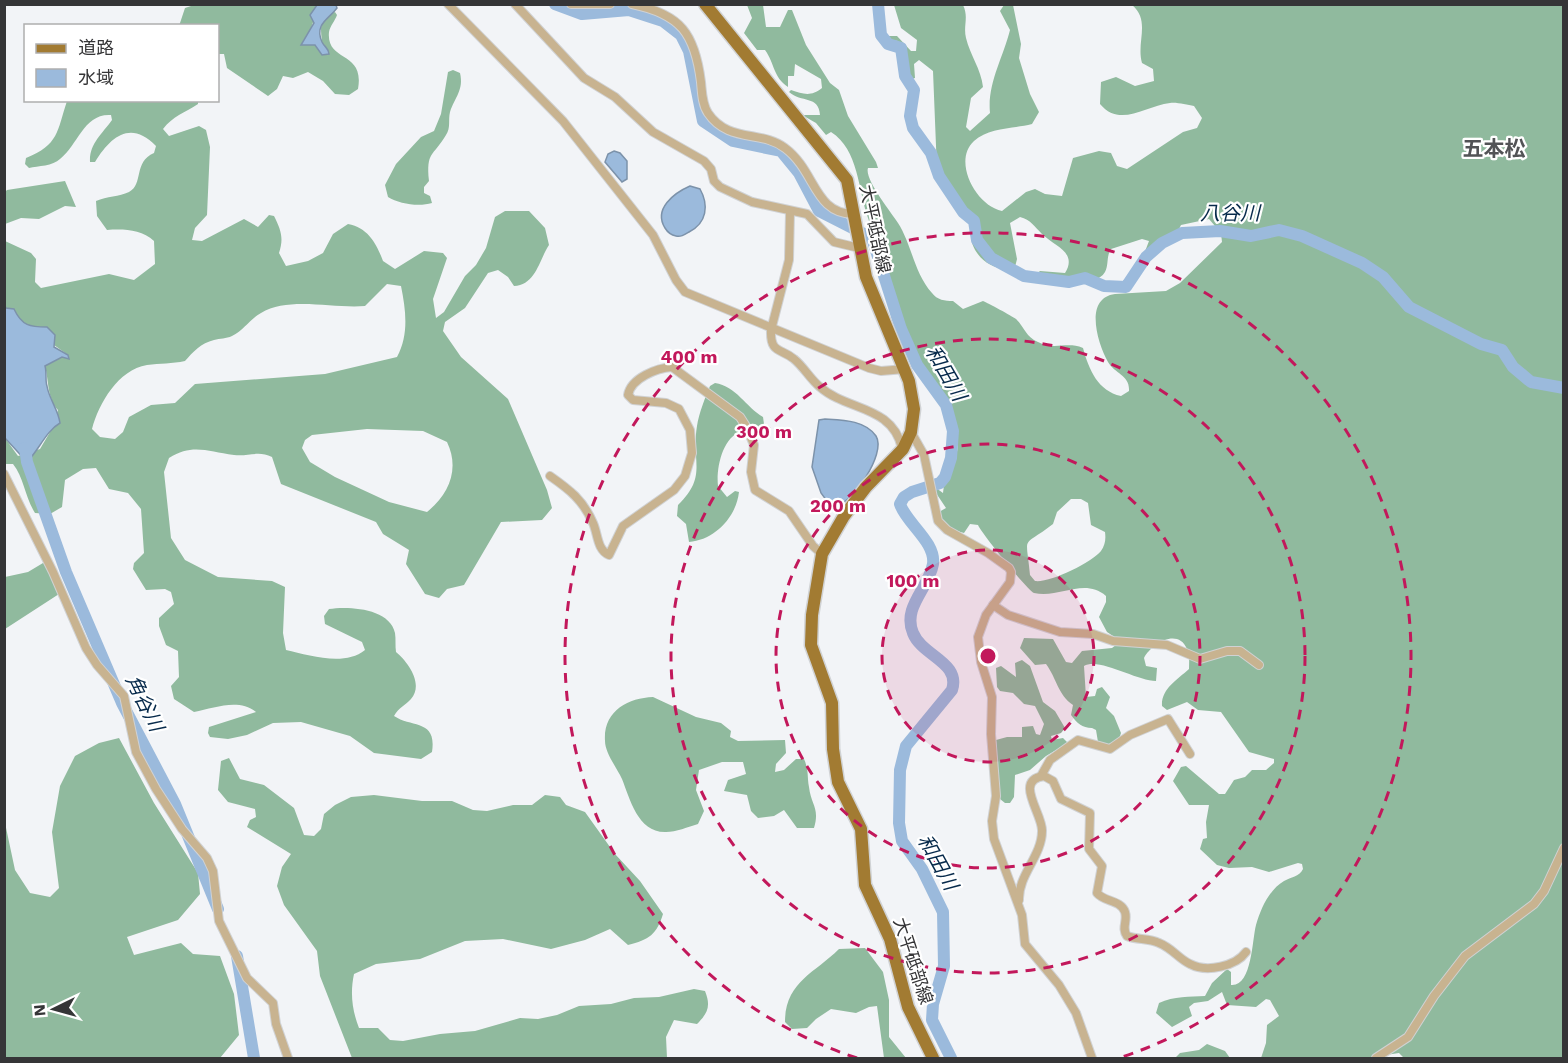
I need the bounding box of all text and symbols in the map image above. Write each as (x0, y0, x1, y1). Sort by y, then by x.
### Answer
legend (24, 24, 219, 102)
text: 道路 (78, 37, 114, 58)
text: 水域 (78, 67, 114, 88)
district label: 五本松 (1463, 136, 1526, 161)
street label: 大平砥部線 (856, 183, 895, 275)
water label: 八谷川 (1200, 201, 1262, 225)
water label: 和田川 (921, 341, 972, 407)
text: 400 m (661, 346, 717, 367)
text: 300 m (736, 421, 792, 442)
text: 200 m (810, 495, 866, 516)
text: 100 m (886, 570, 940, 591)
centre of rings (978, 646, 998, 666)
water label: 角谷川 (121, 671, 170, 737)
water label: 和田川 (913, 830, 964, 896)
street label: 大平砥部線 (890, 915, 937, 1007)
north arrow (24, 979, 84, 1039)
text: N (30, 1004, 50, 1017)

